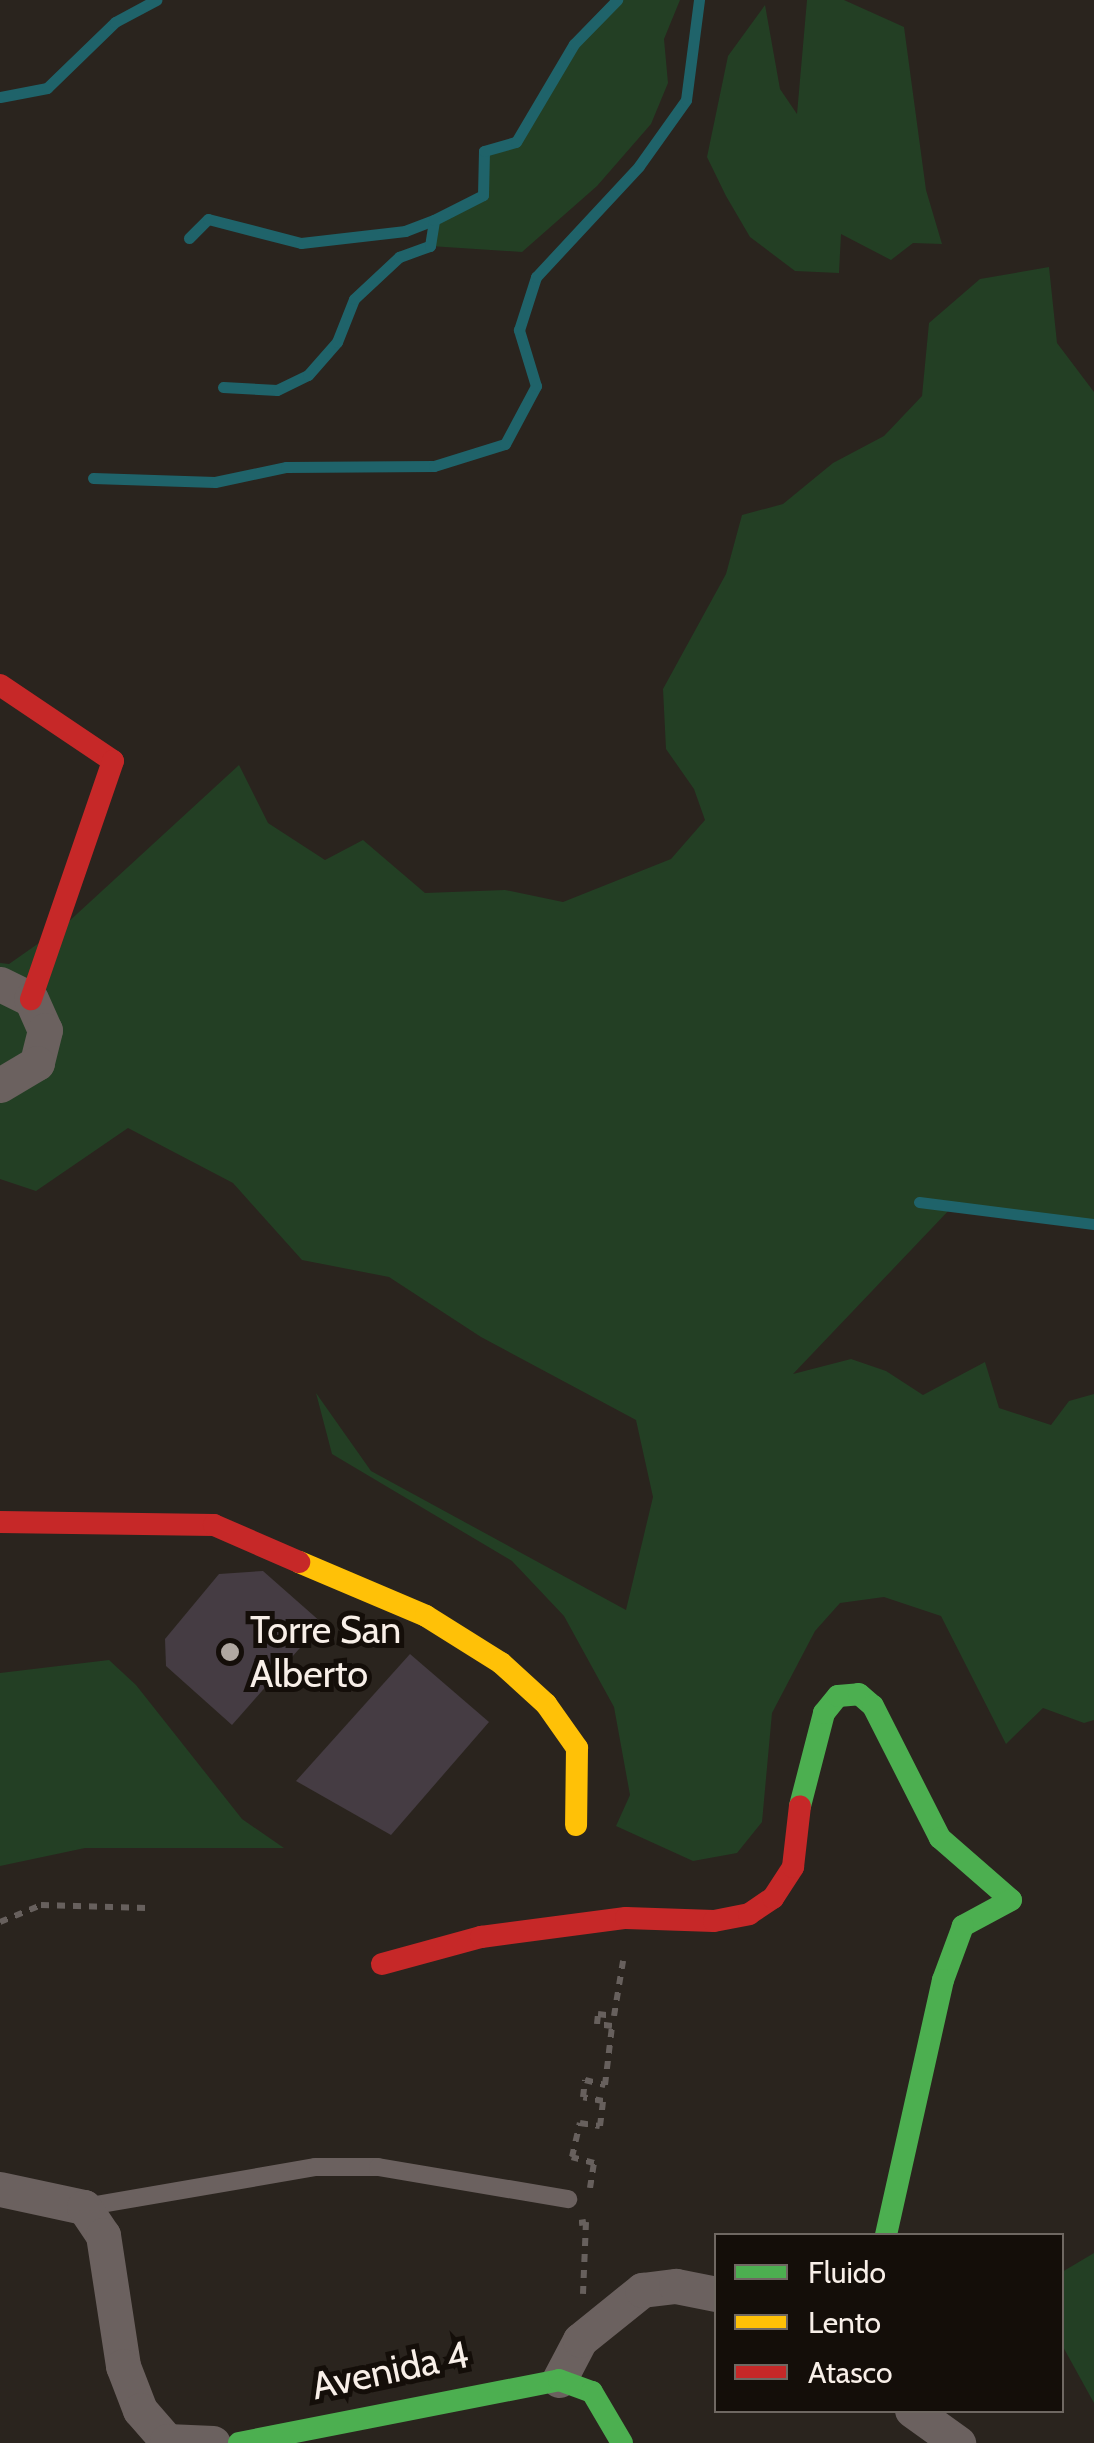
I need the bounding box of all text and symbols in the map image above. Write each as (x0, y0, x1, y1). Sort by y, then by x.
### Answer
place label: Torre San Alberto (250, 1607, 401, 1696)
marker: Torre San Alberto (219, 1641, 241, 1663)
legend (714, 2233, 1064, 2413)
text: Fluido (808, 2254, 886, 2291)
text: Lento (808, 2304, 881, 2341)
street label: Avenida 4 (307, 2331, 473, 2409)
text: Atasco (808, 2354, 893, 2391)

